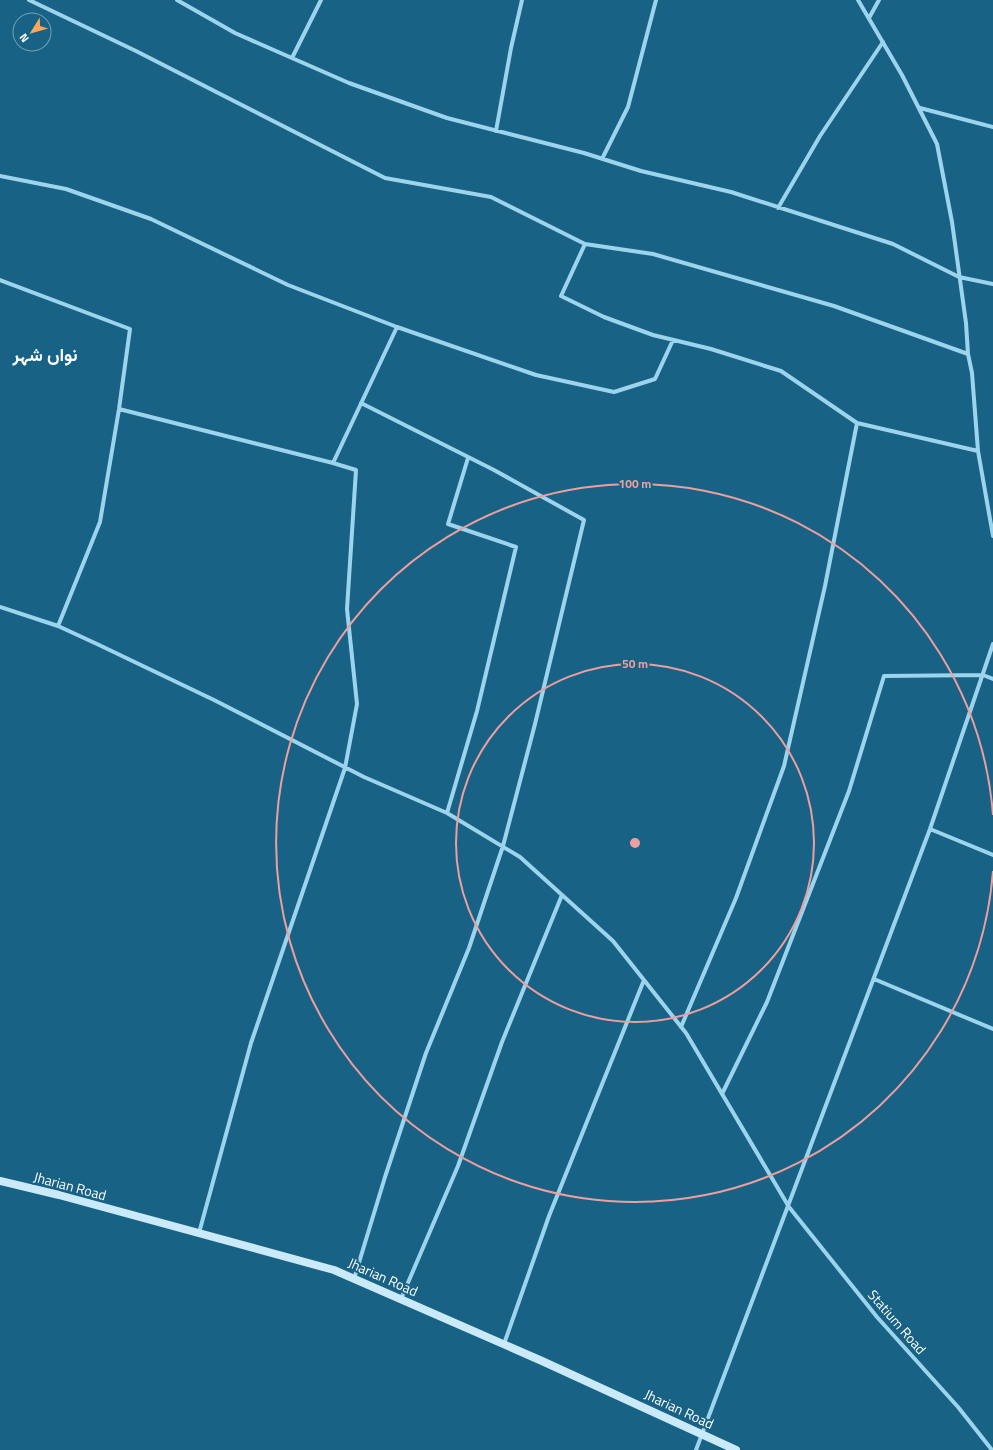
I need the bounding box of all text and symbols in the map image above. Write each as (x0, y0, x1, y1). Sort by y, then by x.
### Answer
north arrow (12, 12, 52, 52)
text: N (15, 30, 33, 46)
district label: نواں شہر (11, 341, 78, 368)
text: 100 m (619, 474, 651, 493)
text: 50 m (622, 654, 648, 673)
centre of rings (628, 836, 642, 850)
street label: Jharian Road (31, 1166, 109, 1205)
street label: Jharian Road (345, 1252, 421, 1301)
street label: Statium Road (863, 1285, 932, 1359)
street label: Jharian Road (641, 1383, 717, 1434)

